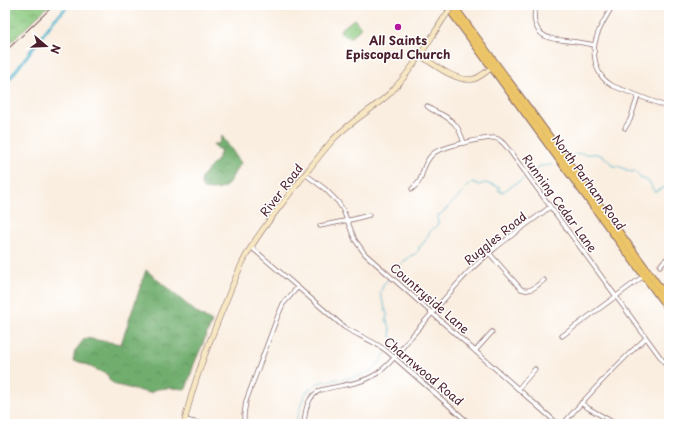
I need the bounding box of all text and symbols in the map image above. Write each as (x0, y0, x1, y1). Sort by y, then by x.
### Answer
marker: All Saints Episcopal Church (393, 22, 403, 32)
north arrow (26, 26, 66, 66)
place label: All Saints Episcopal Church (346, 31, 450, 63)
text: N (46, 43, 65, 57)
street label: North Parham Road (548, 131, 630, 234)
street label: Running Cedar Lane (518, 150, 602, 256)
street label: River Road (255, 160, 307, 220)
street label: Ruggles Road (460, 207, 530, 269)
street label: Countryside Lane (386, 258, 474, 338)
street label: Charnwood Road (380, 332, 468, 410)

